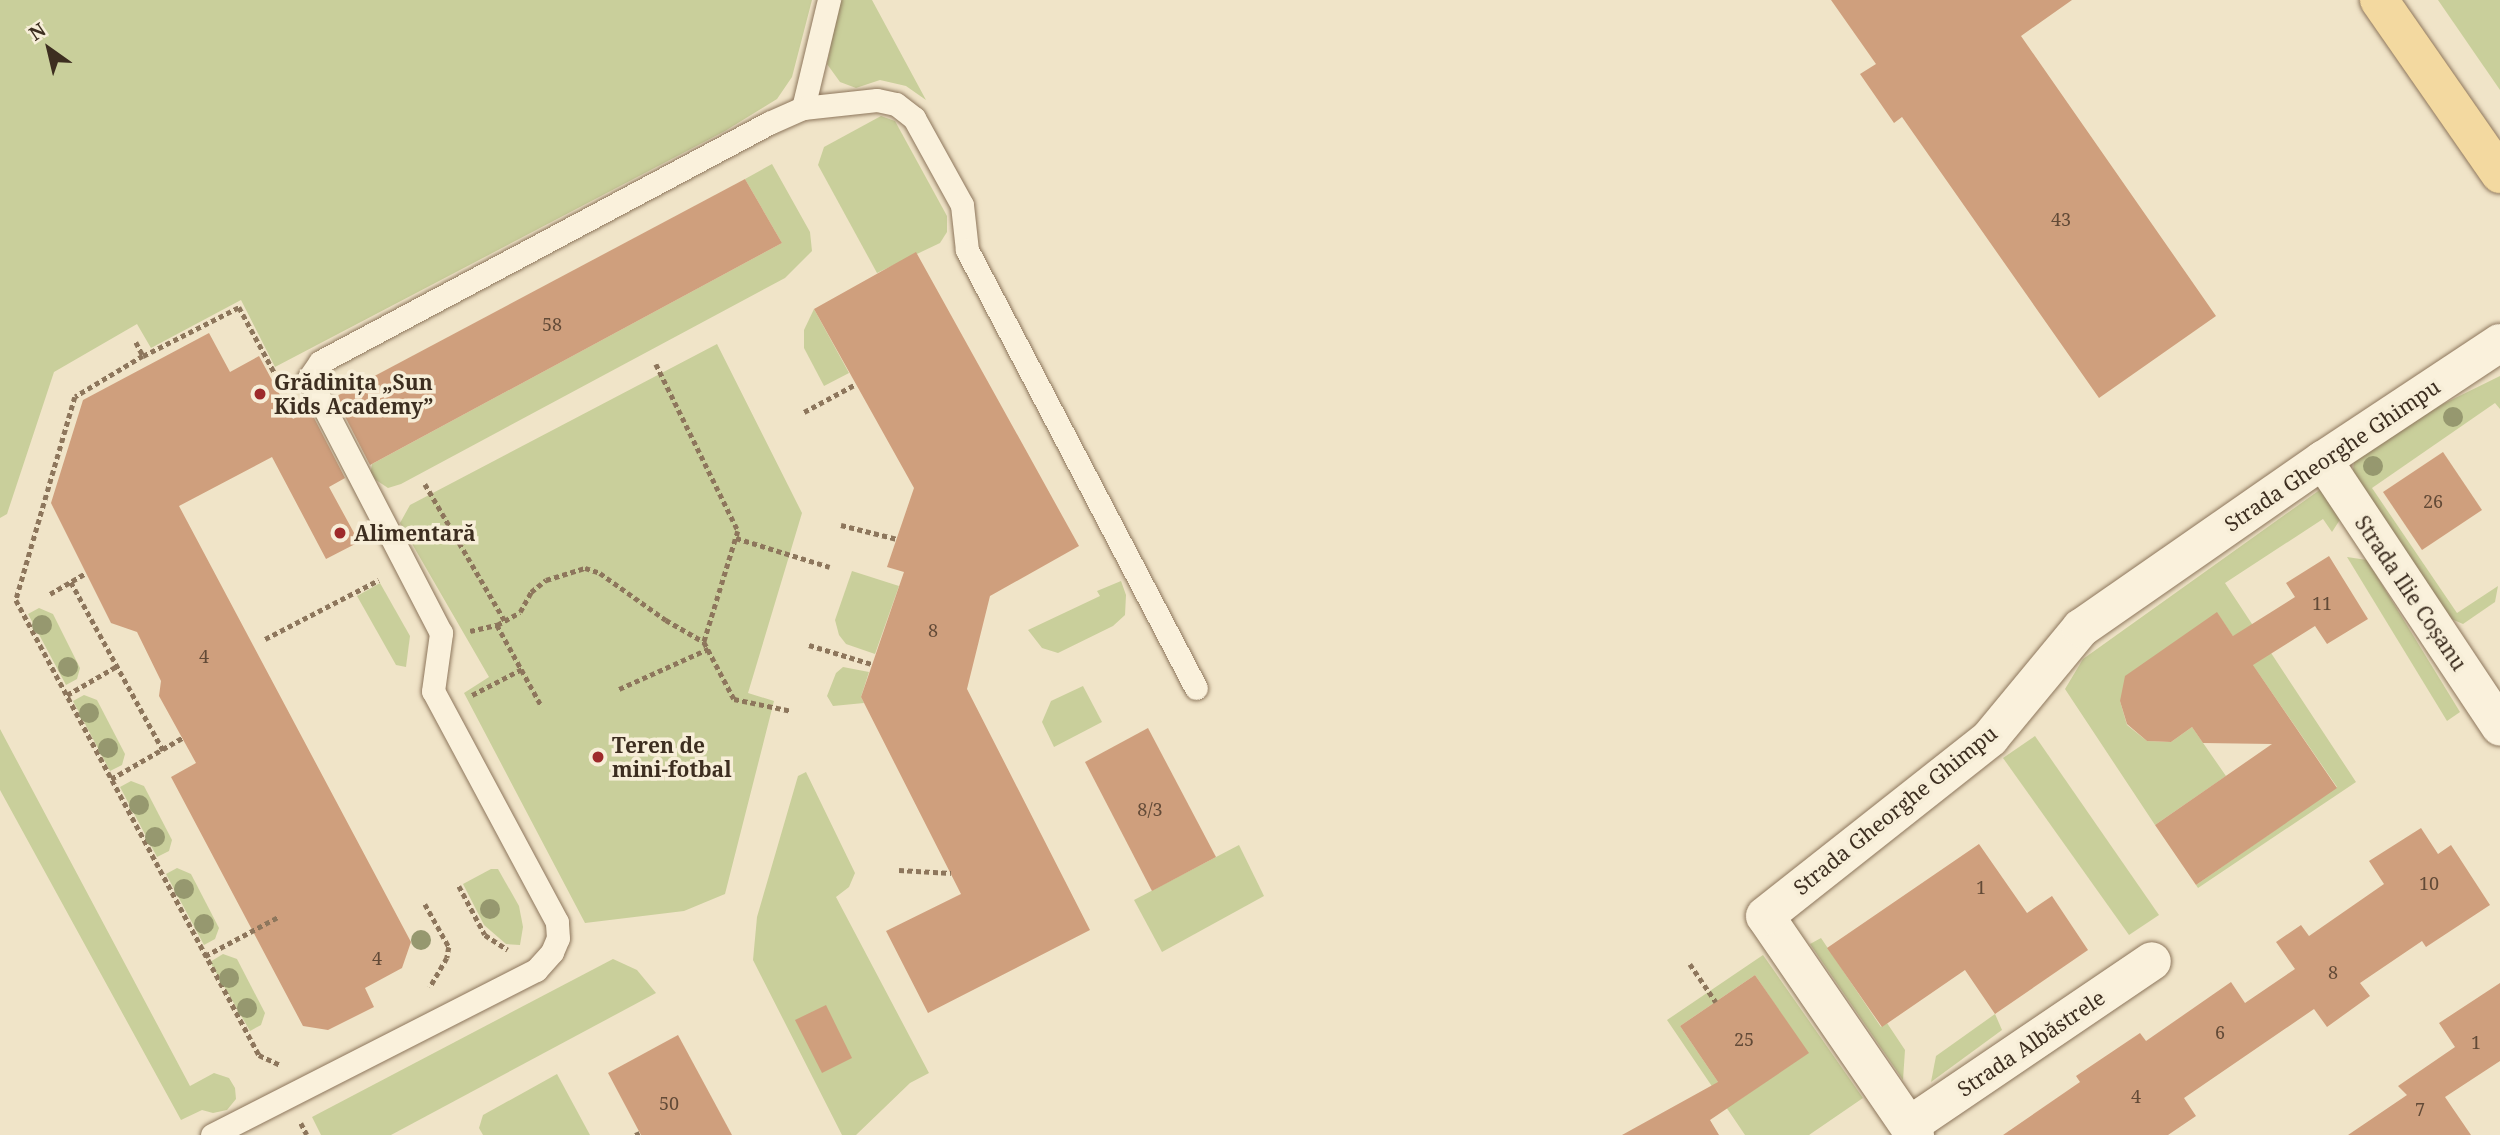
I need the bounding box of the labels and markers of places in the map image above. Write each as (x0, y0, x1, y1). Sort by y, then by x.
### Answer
place label: Grădinița „Sun Kids Academy” (274, 369, 433, 419)
marker: Grădinița „Sun Kids Academy” (252, 386, 268, 402)
place label: Alimentară (354, 520, 476, 546)
marker: Alimentară (332, 525, 348, 541)
place label: Teren de mini-fotbal (612, 732, 732, 782)
marker: Teren de mini-fotbal (590, 749, 606, 765)

